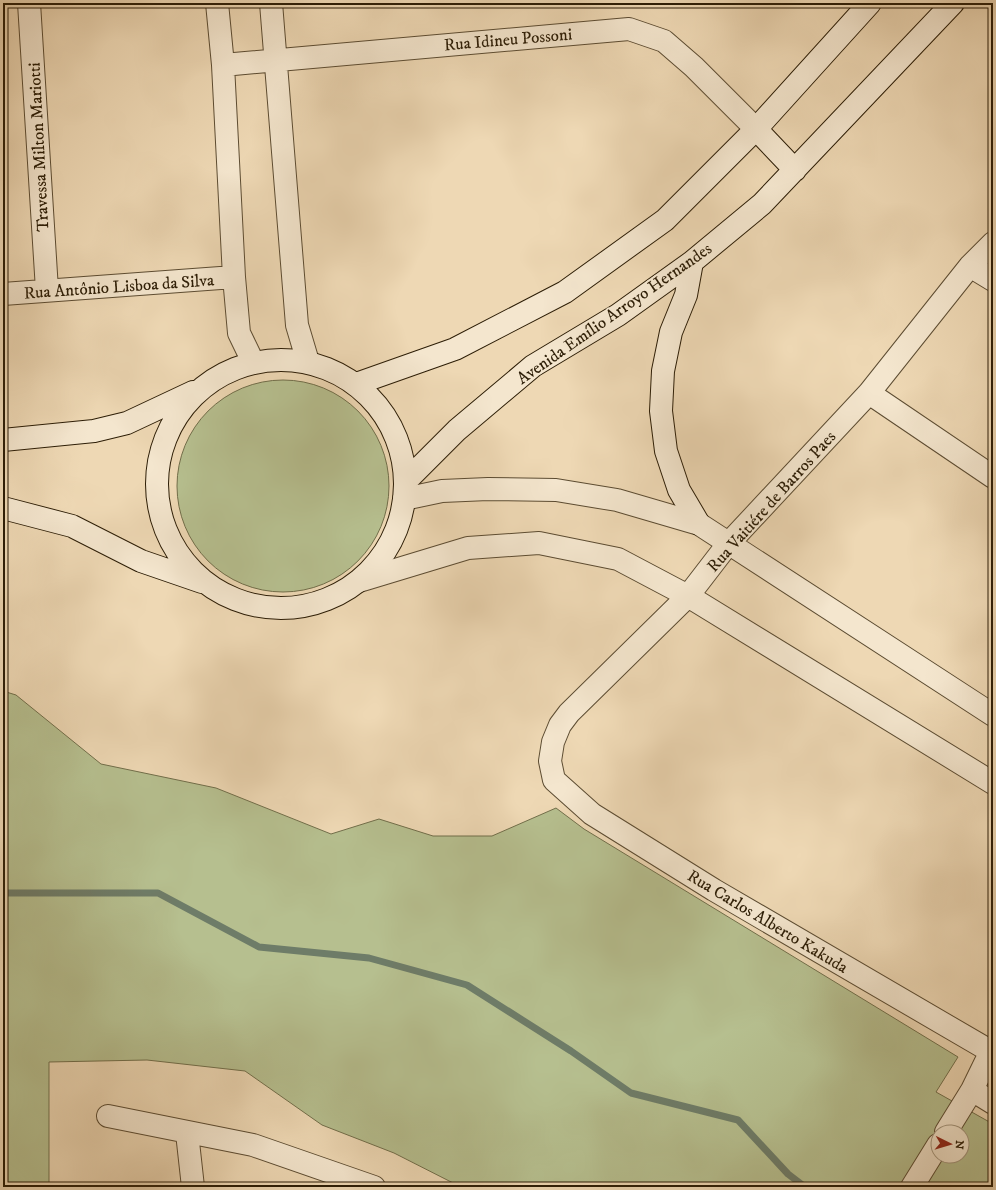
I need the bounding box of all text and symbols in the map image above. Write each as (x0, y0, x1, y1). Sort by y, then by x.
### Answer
street label: Rua Idineu Possoni (443, 23, 573, 57)
street label: Travessa Milton Mariotti (24, 62, 54, 232)
street label: Avenida Emílio Arroyo Hernandes (513, 238, 717, 390)
street label: Rua Antônio Lisboa da Silva (23, 269, 216, 305)
street label: Rua Vaitiére de Barros Paes (702, 426, 841, 577)
street label: Rua Carlos Alberto Kakuda (683, 865, 853, 979)
north arrow (930, 1124, 970, 1164)
text: N (952, 1140, 966, 1150)

